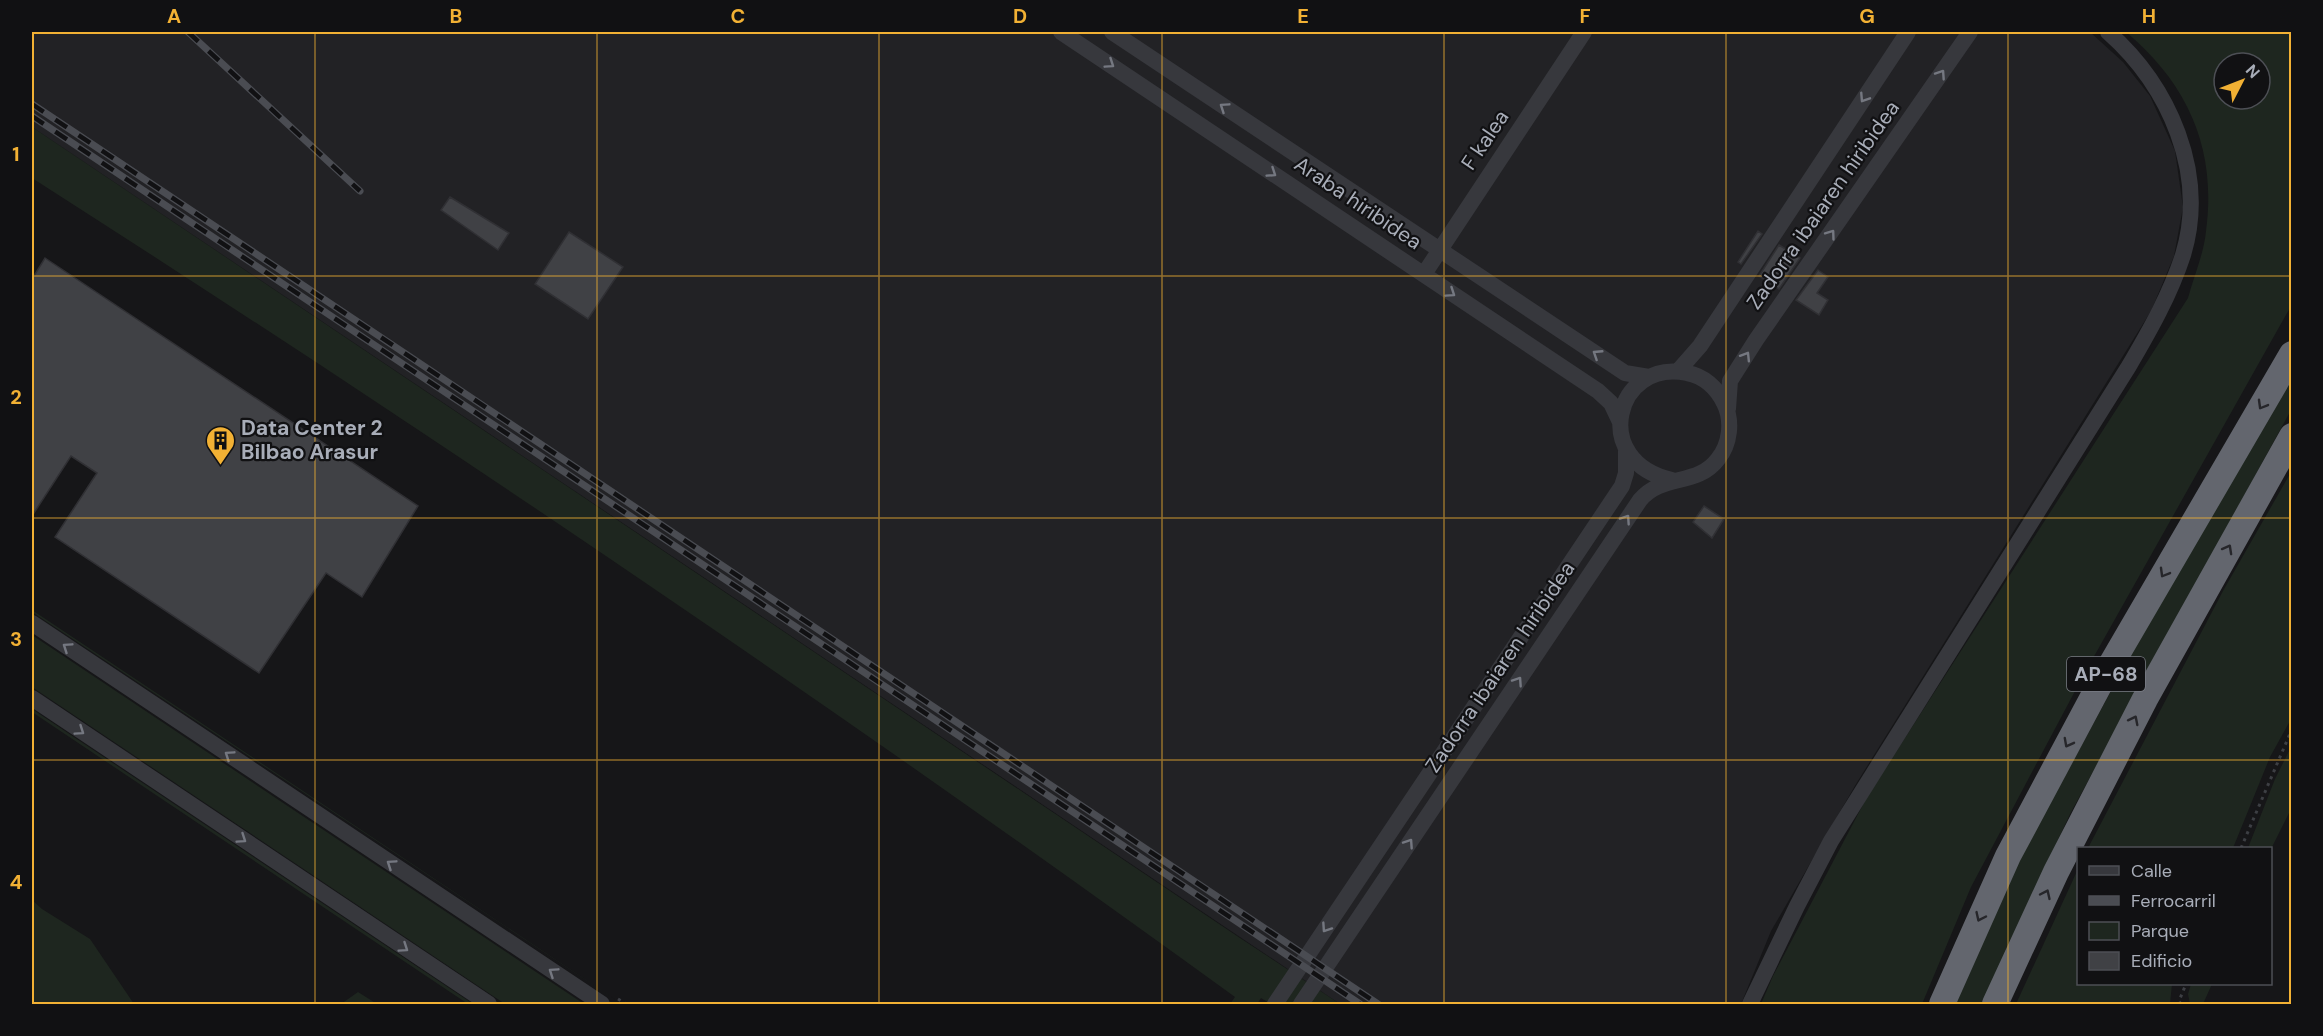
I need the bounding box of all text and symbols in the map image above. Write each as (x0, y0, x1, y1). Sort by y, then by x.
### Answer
text: A (167, 3, 181, 29)
text: B (450, 3, 462, 29)
text: C (731, 3, 745, 29)
text: D (1013, 3, 1027, 29)
text: E (1297, 3, 1309, 29)
text: F (1579, 3, 1591, 29)
text: G (1859, 3, 1875, 29)
text: H (2142, 3, 2156, 29)
north arrow (2212, 51, 2272, 111)
one-way arrow (1103, 57, 1114, 68)
text: N (2241, 60, 2264, 83)
one-way arrow (1934, 69, 1945, 80)
one-way arrow (1860, 91, 1871, 102)
street label: Zadorra ibaiaren hiribidea (1740, 95, 1906, 315)
one-way arrow (1220, 103, 1231, 114)
street label: F kalea (1455, 104, 1515, 176)
text: 1 (12, 141, 20, 167)
street label: Araba hiribidea (1289, 150, 1427, 256)
one-way arrow (1265, 165, 1276, 176)
one-way arrow (1823, 230, 1834, 241)
one-way arrow (1445, 285, 1456, 296)
one-way arrow (1592, 351, 1603, 362)
one-way arrow (1738, 352, 1750, 362)
text: 2 (10, 384, 22, 410)
one-way arrow (2258, 399, 2269, 409)
place label: Data Center 2 Bilbao Arasur (241, 414, 383, 466)
building icon: Data Center 2 Bilbao Arasur (204, 424, 236, 466)
one-way arrow (1619, 515, 1630, 526)
one-way arrow (2220, 545, 2232, 555)
street label: Zadorra ibaiaren hiribidea (1419, 556, 1581, 778)
one-way arrow (2160, 567, 2172, 578)
text: 3 (10, 626, 22, 652)
one-way arrow (63, 643, 74, 654)
road number: AP-68 (2067, 657, 2145, 691)
one-way arrow (1511, 677, 1522, 688)
one-way arrow (2127, 716, 2139, 727)
one-way arrow (73, 724, 84, 735)
one-way arrow (2064, 737, 2075, 747)
one-way arrow (225, 751, 236, 762)
one-way arrow (235, 832, 246, 843)
one-way arrow (1402, 839, 1413, 850)
legend (2077, 847, 2272, 985)
one-way arrow (387, 859, 397, 871)
text: Calle (2131, 859, 2172, 883)
text: 4 (10, 869, 23, 895)
text: Ferrocarril (2131, 889, 2216, 913)
one-way arrow (2039, 890, 2051, 901)
one-way arrow (1975, 910, 1987, 921)
text: Parque (2131, 919, 2189, 943)
one-way arrow (1322, 922, 1333, 933)
one-way arrow (398, 941, 409, 952)
text: Edificio (2131, 949, 2192, 973)
one-way arrow (549, 968, 560, 979)

